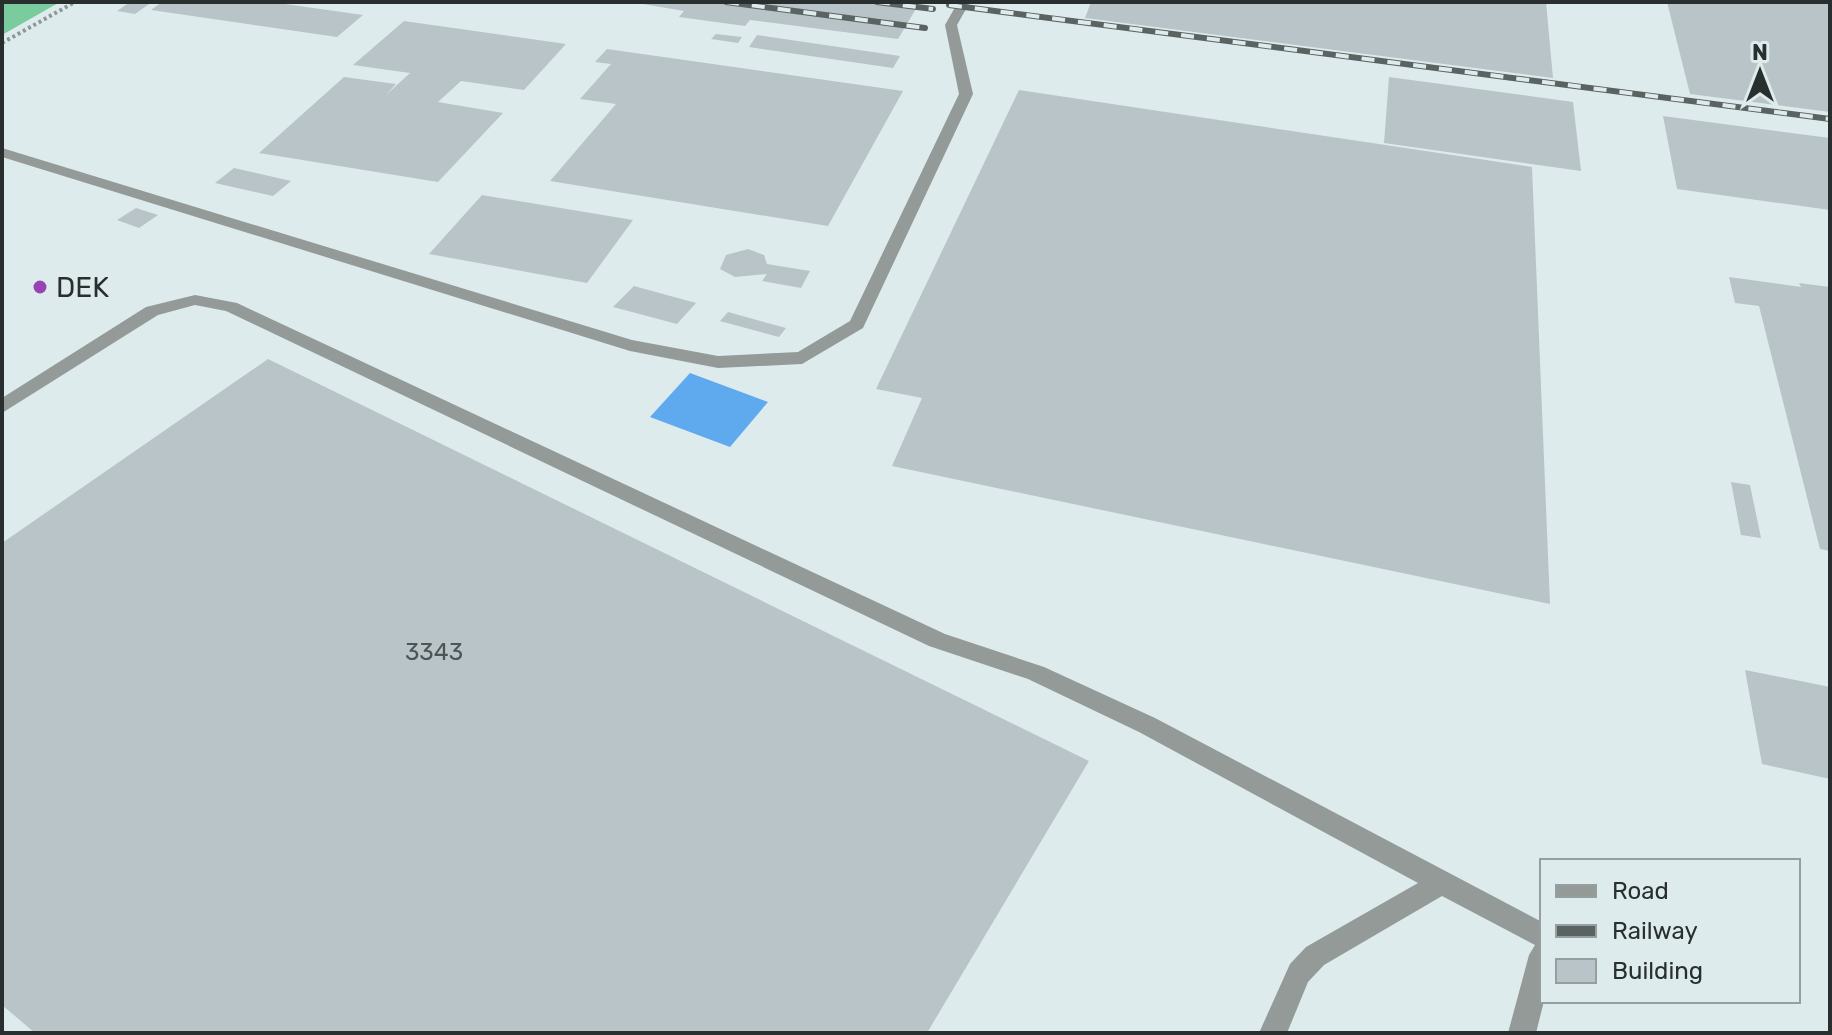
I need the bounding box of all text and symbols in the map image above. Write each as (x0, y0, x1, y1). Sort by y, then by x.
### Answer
north arrow (1720, 32, 1800, 112)
text: N (1752, 39, 1768, 66)
place label: DEK (56, 271, 109, 304)
marker: DEK (31, 278, 49, 296)
house number: 3343 (405, 638, 463, 666)
legend (1540, 859, 1800, 1003)
text: Road (1612, 877, 1669, 905)
text: Railway (1612, 917, 1698, 945)
text: Building (1612, 957, 1703, 985)

